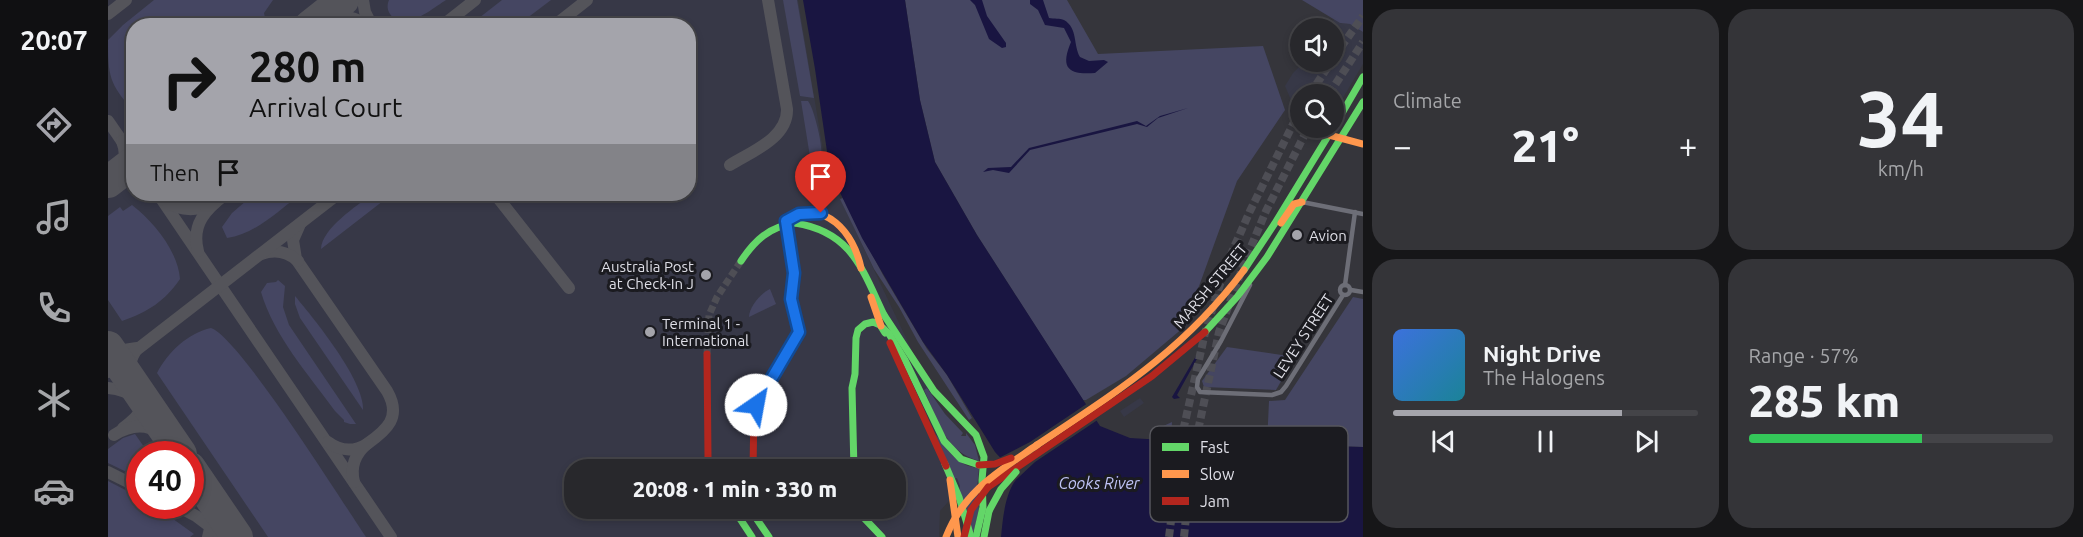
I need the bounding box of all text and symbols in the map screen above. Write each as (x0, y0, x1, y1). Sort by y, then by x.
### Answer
map controls (1290, 18, 1344, 138)
button: sound (1290, 18, 1344, 72)
text: 20:07 (20, 25, 88, 55)
icon: right (150, 42, 228, 120)
text: 280 m (249, 43, 366, 90)
text: 34 (1857, 74, 1945, 162)
button: search (1290, 84, 1344, 138)
text: Climate (1393, 89, 1462, 112)
text: Arrival Court (249, 92, 402, 122)
icon: directions (33, 104, 75, 146)
text: 21° (1512, 120, 1579, 171)
text: − (1393, 127, 1412, 164)
text: + (1679, 127, 1697, 164)
pin (795, 151, 846, 213)
icon: arrive (212, 156, 245, 189)
text: km/h (1878, 157, 1924, 180)
text: Then (150, 160, 200, 185)
icon: arrive (804, 160, 837, 193)
icon: music (33, 196, 75, 238)
place label: Avion (1309, 227, 1347, 244)
marker: Avion (1290, 228, 1304, 242)
street label: MARSH STREET (1170, 240, 1251, 332)
place label: Australia Post at Check-In J (601, 258, 694, 292)
marker: Australia Post at Check-In J (699, 268, 713, 282)
icon: phone (33, 287, 75, 329)
street label: LEVEY STREET (1269, 290, 1337, 381)
place label: Terminal 1 - International (662, 315, 749, 349)
marker: Terminal 1 - International (643, 325, 657, 339)
text: Night Drive (1483, 341, 1601, 366)
text: Range · 57% (1749, 344, 1859, 367)
text: The Halogens (1483, 366, 1605, 389)
position arrow (724, 373, 788, 437)
text: 285 km (1749, 375, 1900, 426)
icon: climate (33, 379, 75, 421)
icon: previous (1427, 425, 1460, 458)
icon: pause (1529, 425, 1562, 458)
icon: next (1630, 425, 1663, 458)
legend (1150, 426, 1348, 522)
text: Fast (1200, 438, 1230, 456)
speed limit sign: 40 (126, 441, 204, 519)
text: Slow (1200, 465, 1235, 483)
icon: car (33, 470, 75, 512)
water label: Cooks River (1058, 474, 1141, 492)
text: 20:08 · 1 min · 330 m (633, 476, 837, 501)
text: Jam (1200, 492, 1230, 510)

